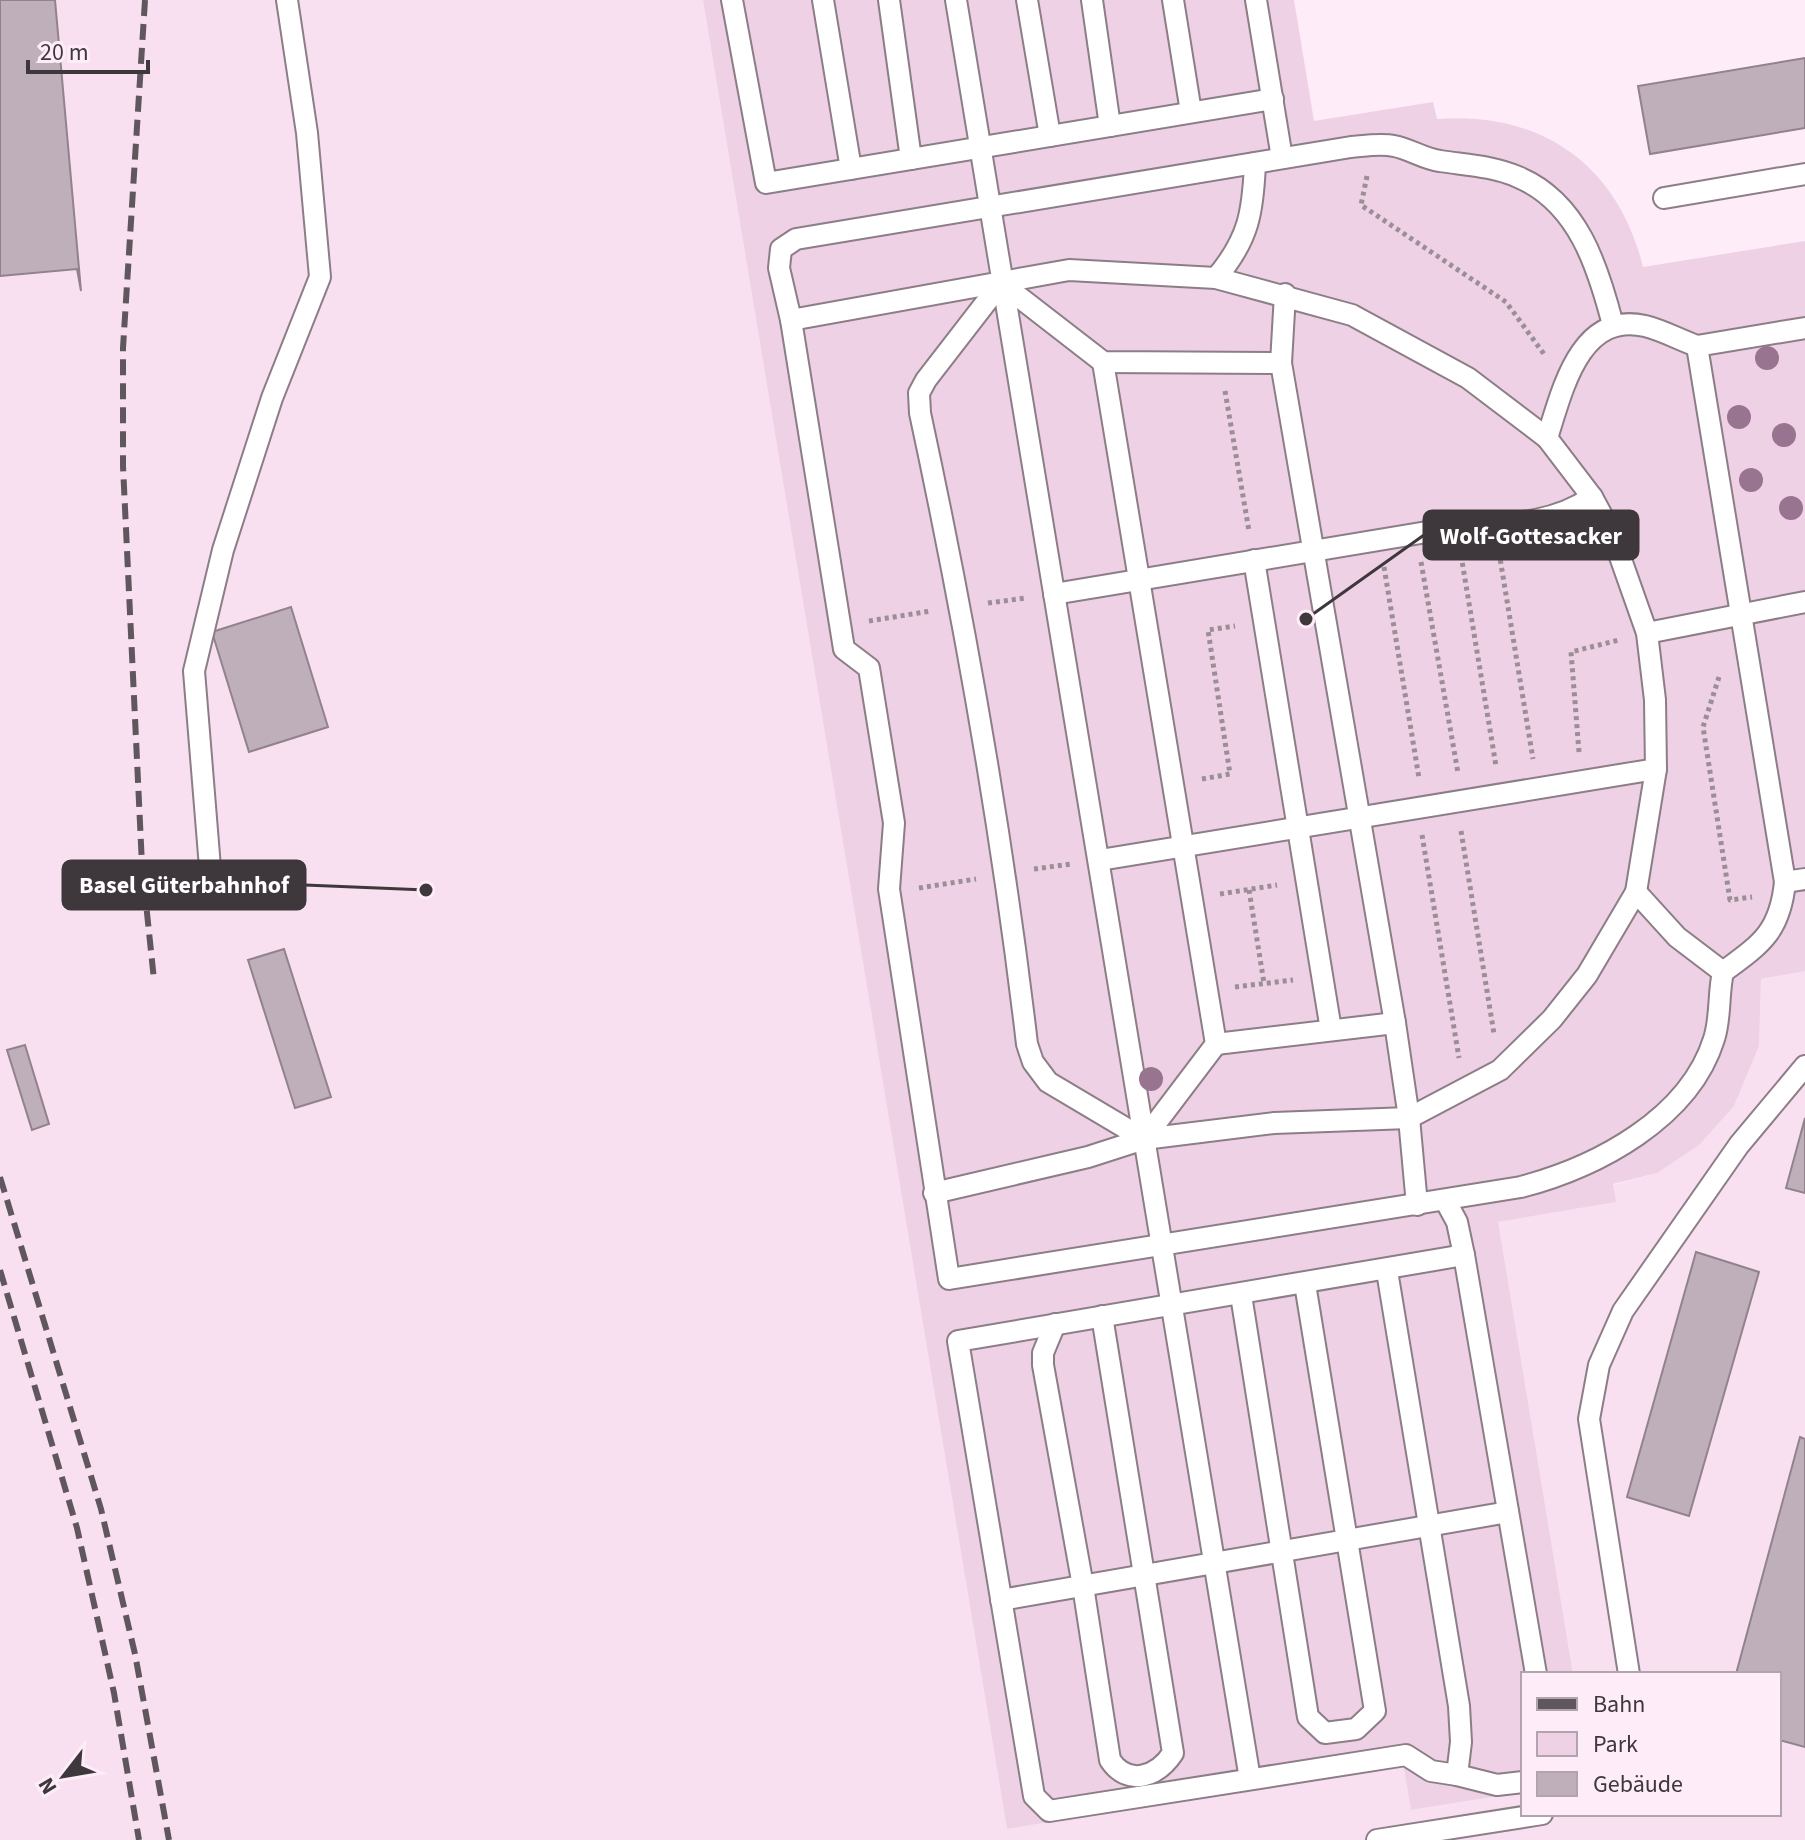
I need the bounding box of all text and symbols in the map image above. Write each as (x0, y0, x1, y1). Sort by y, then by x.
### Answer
scale bar (28, 24, 148, 74)
text: 20 m (40, 35, 89, 70)
callout: Wolf-Gottesacker (1424, 511, 1638, 559)
text: Wolf-Gottesacker (1440, 519, 1623, 554)
callout: Basel Güterbahnhof (63, 861, 305, 909)
text: Basel Güterbahnhof (79, 868, 290, 903)
legend (1521, 1672, 1781, 1816)
text: Bahn (1593, 1687, 1645, 1722)
text: Park (1593, 1727, 1638, 1762)
north arrow (24, 1736, 104, 1816)
text: Gebäude (1593, 1767, 1683, 1802)
text: N (30, 1771, 65, 1800)

